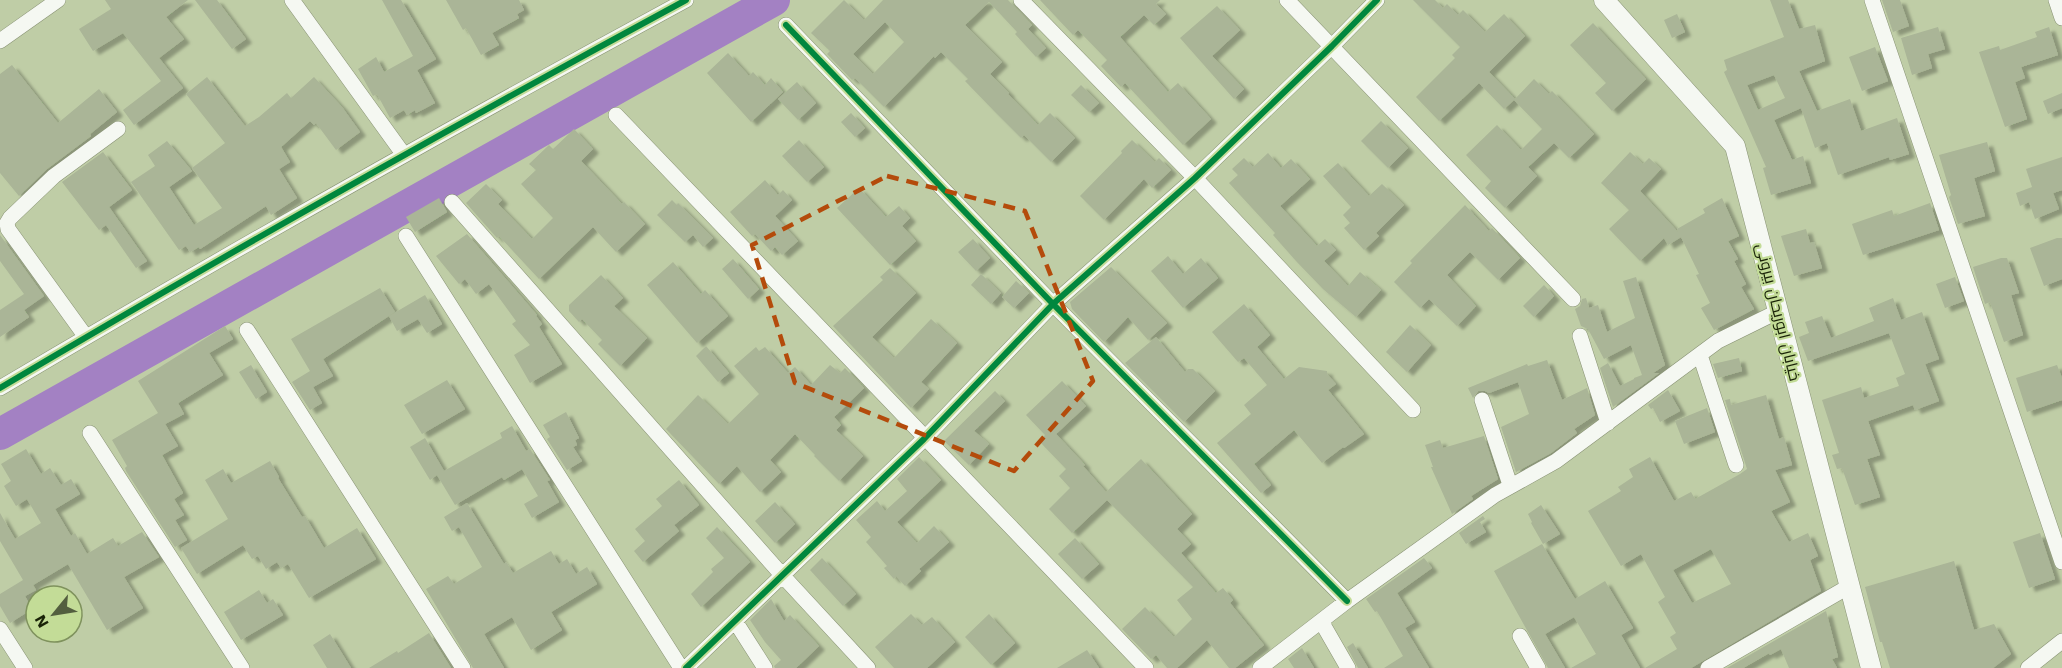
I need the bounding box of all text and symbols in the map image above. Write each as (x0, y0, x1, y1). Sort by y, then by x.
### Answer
street label: خیابان ابوریحان بیرونی (1751, 241, 1805, 383)
north arrow (24, 584, 84, 644)
text: N (30, 611, 53, 631)

